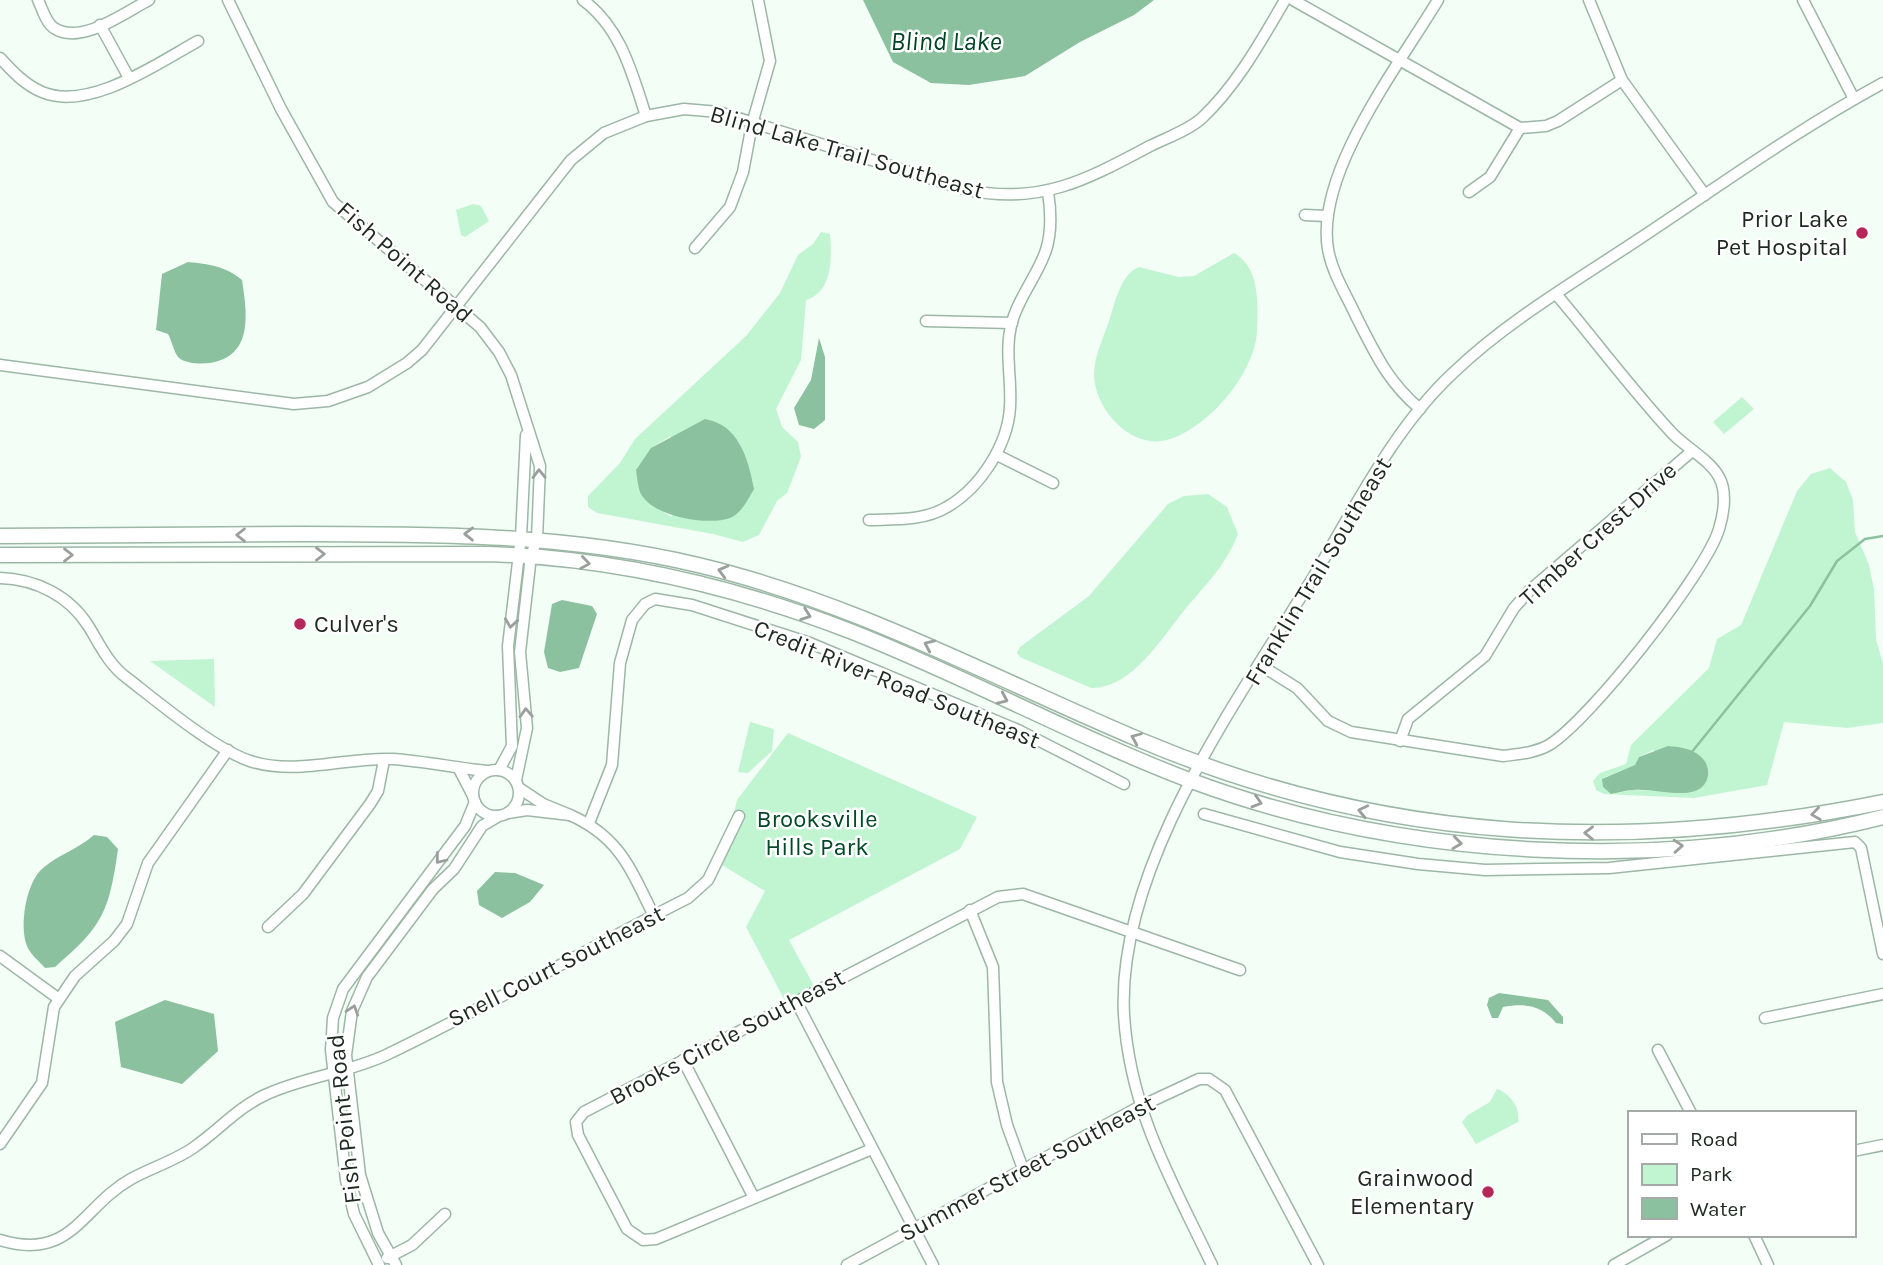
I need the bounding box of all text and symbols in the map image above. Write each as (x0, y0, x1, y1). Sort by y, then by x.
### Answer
water label: Blind Lake (891, 26, 1002, 57)
street label: Blind Lake Trail Southeast (707, 99, 987, 205)
street label: Fish Point Road (331, 195, 479, 329)
place label: Prior Lake Pet Hospital (1716, 205, 1848, 261)
marker: Prior Lake Pet Hospital (1854, 225, 1870, 241)
street label: Franklin Trail Southeast (1239, 452, 1397, 690)
street label: Timber Crest Drive (1514, 456, 1682, 612)
one-way arrow (531, 468, 547, 479)
one-way arrow (463, 526, 474, 542)
one-way arrow (236, 527, 247, 542)
one-way arrow (315, 546, 326, 562)
one-way arrow (63, 547, 74, 563)
one-way arrow (579, 555, 590, 570)
one-way arrow (717, 565, 729, 579)
one-way arrow (799, 607, 811, 621)
place label: Culver's (314, 610, 399, 638)
street label: Credit River Road Southeast (750, 614, 1044, 754)
marker: Culver's (292, 616, 308, 632)
one-way arrow (504, 617, 519, 628)
one-way arrow (924, 639, 936, 653)
one-way arrow (996, 691, 1008, 705)
one-way arrow (519, 708, 534, 719)
one-way arrow (1131, 732, 1143, 746)
one-way arrow (1250, 793, 1262, 808)
park label: Brooksville Hills Park (757, 805, 877, 861)
one-way arrow (1357, 805, 1369, 819)
one-way arrow (1810, 806, 1822, 821)
one-way arrow (1584, 825, 1594, 841)
one-way arrow (1451, 835, 1463, 850)
one-way arrow (1673, 839, 1684, 854)
one-way arrow (435, 852, 448, 864)
street label: Snell Court Southeast (443, 899, 669, 1033)
street label: Brooks Circle Southeast (605, 963, 849, 1111)
one-way arrow (345, 1004, 359, 1017)
street label: Fish Point Road (321, 1033, 367, 1205)
street label: Summer Street Southeast (895, 1089, 1159, 1247)
legend (1628, 1111, 1855, 1237)
text: Road (1690, 1127, 1738, 1151)
text: Park (1690, 1162, 1733, 1186)
place label: Grainwood Elementary (1350, 1164, 1474, 1220)
marker: Grainwood Elementary (1480, 1184, 1496, 1200)
text: Water (1690, 1197, 1746, 1221)

